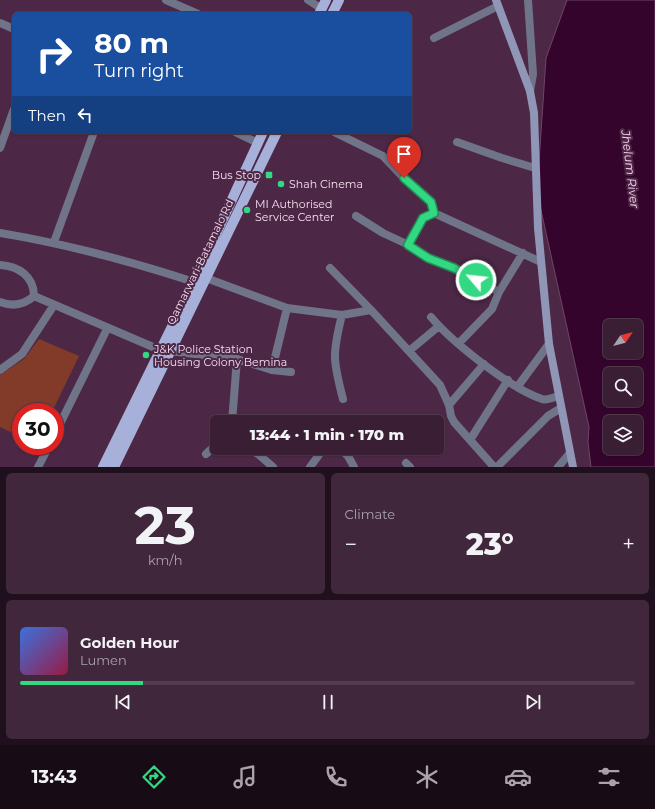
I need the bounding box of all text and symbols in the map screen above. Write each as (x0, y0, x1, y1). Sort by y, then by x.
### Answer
text: 80 m (94, 26, 169, 60)
icon: right (28, 28, 80, 80)
text: Turn right (94, 60, 184, 82)
icon: left (74, 104, 96, 126)
text: Then (28, 106, 66, 125)
water label: Jhelum River (618, 128, 643, 209)
pin (387, 137, 421, 178)
icon: arrive (393, 143, 415, 165)
place label: Bus Stop (212, 168, 261, 182)
marker: Bus Stop (264, 170, 274, 180)
place label: Shah Cinema (289, 177, 363, 191)
marker: Shah Cinema (276, 179, 286, 189)
street label: Qamarwari-Batamalo Rd (164, 197, 236, 327)
place label: MI Authorised Service Center (255, 197, 334, 224)
marker: MI Authorised Service Center (242, 205, 252, 215)
position arrow (455, 259, 497, 301)
north arrow (603, 319, 643, 359)
map controls (603, 319, 643, 455)
place label: J&K Police Station Housing Colony Bemina (153, 342, 287, 369)
marker: J&K Police Station Housing Colony Bemina (141, 350, 151, 360)
button: search (603, 367, 643, 407)
speed limit sign: 30 (12, 403, 64, 455)
button: layers (603, 415, 643, 455)
text: 13:44 · 1 min · 170 m (250, 425, 404, 444)
text: 23 (135, 494, 196, 557)
text: Climate (345, 506, 395, 522)
text: 23° (466, 526, 514, 563)
text: − (345, 531, 357, 558)
text: + (622, 531, 635, 558)
text: km/h (148, 552, 183, 568)
text: Golden Hour (80, 633, 179, 652)
text: Lumen (80, 652, 127, 668)
icon: previous (112, 691, 134, 713)
icon: pause (317, 691, 339, 713)
icon: next (522, 691, 544, 713)
icon: directions (140, 763, 168, 791)
icon: music (231, 763, 259, 791)
icon: phone (322, 763, 350, 791)
icon: climate (413, 763, 441, 791)
icon: car (504, 763, 532, 791)
icon: filters (595, 763, 623, 791)
text: 13:43 (32, 766, 77, 788)

